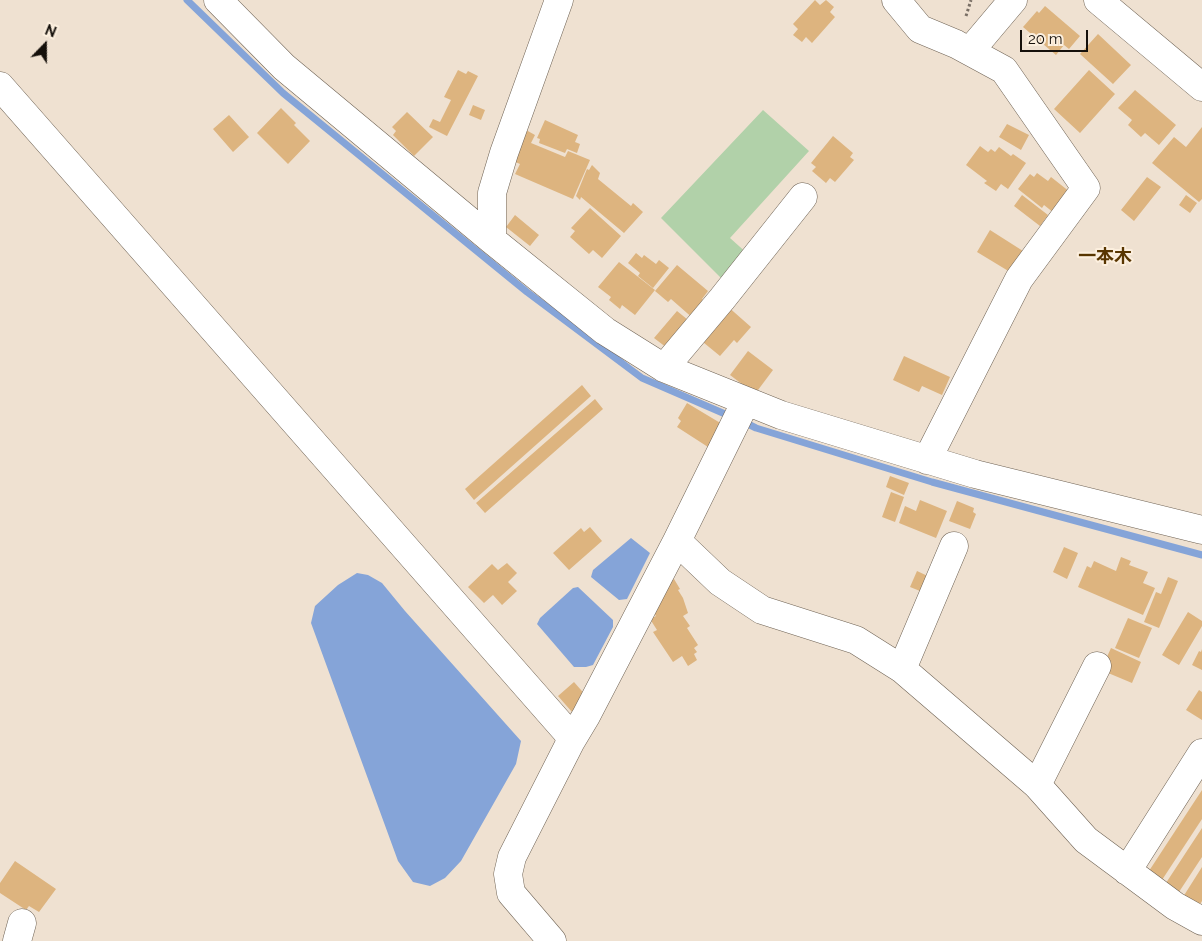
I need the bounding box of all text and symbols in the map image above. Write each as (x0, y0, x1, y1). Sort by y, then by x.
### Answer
north arrow (20, 20, 70, 70)
scale bar (1022, 20, 1090, 52)
text: N (43, 22, 59, 41)
text: 20 m (1028, 30, 1063, 48)
district label: 一本木 (1078, 246, 1132, 268)

